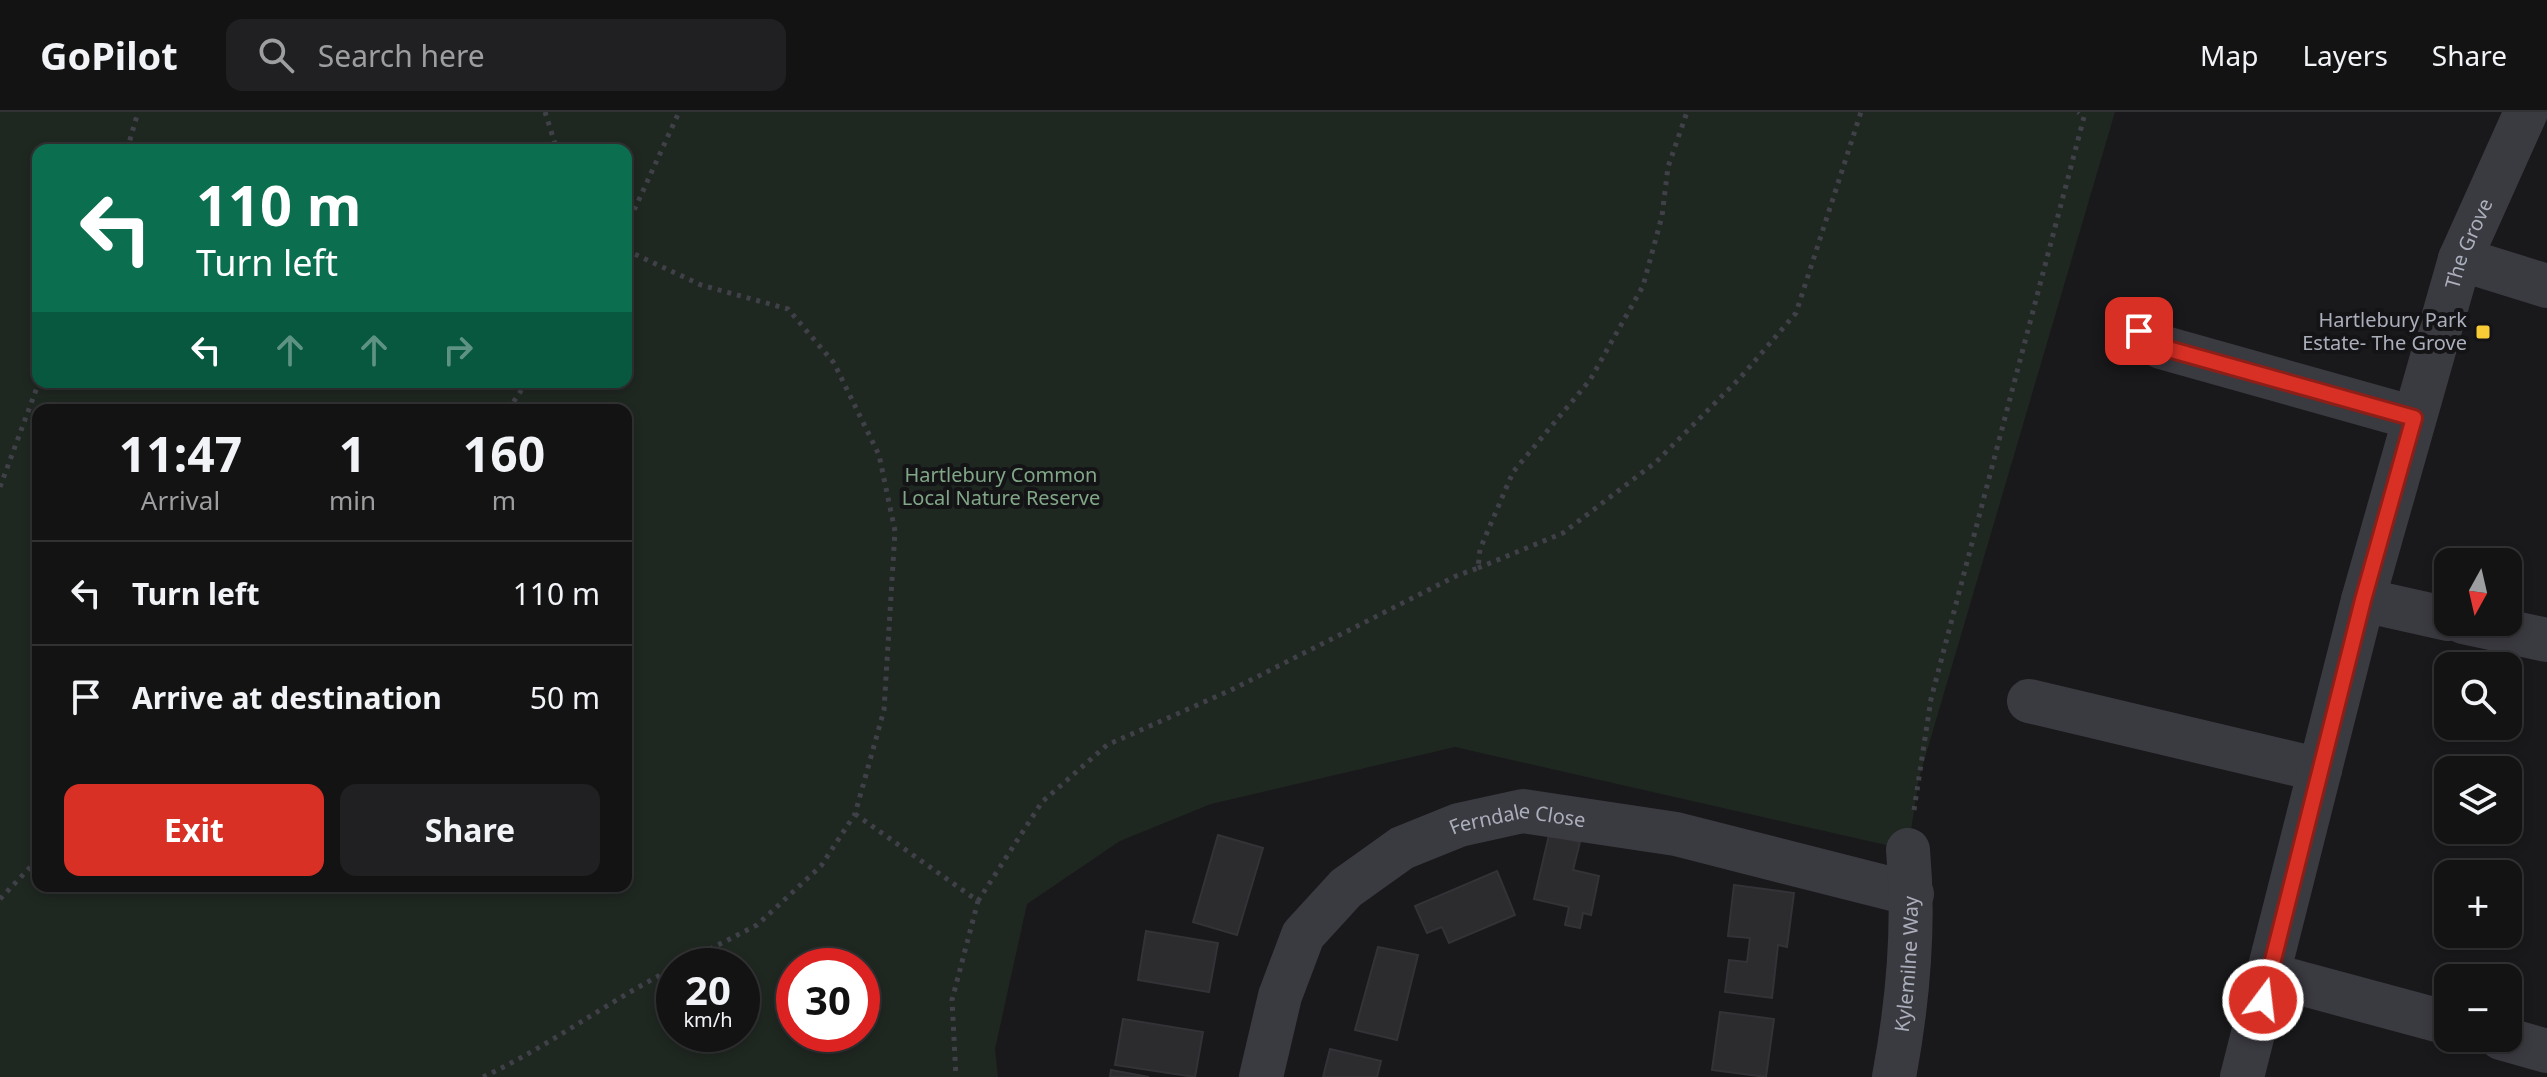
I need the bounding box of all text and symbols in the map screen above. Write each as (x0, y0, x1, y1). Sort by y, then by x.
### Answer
search box (226, 19, 786, 91)
text: GoPilot (40, 29, 178, 81)
icon: search (254, 33, 298, 77)
text: Search here (318, 35, 485, 76)
text: Map (2200, 36, 2258, 74)
text: Layers (2302, 36, 2388, 74)
text: Share (2432, 36, 2507, 74)
text: 110 m (196, 166, 361, 242)
icon: left (64, 176, 168, 280)
street label: The Grove (2438, 194, 2499, 292)
text: Turn left (196, 238, 338, 287)
pin (2105, 297, 2173, 365)
place label: Hartlebury Park Estate- The Grove (2302, 306, 2467, 356)
icon: arrive (2117, 309, 2161, 353)
marker: Hartlebury Park Estate- The Grove (2474, 323, 2492, 341)
icon: left (184, 328, 228, 372)
icon: ahead (268, 328, 312, 372)
icon: ahead (352, 328, 396, 372)
icon: right (436, 328, 480, 372)
text: 11:47 (119, 421, 242, 486)
text: 1 (339, 421, 366, 486)
text: 160 (463, 421, 545, 486)
park label: Hartlebury Common Local Nature Reserve (902, 461, 1100, 511)
text: Arrival (141, 482, 220, 518)
text: min (329, 482, 376, 518)
text: m (492, 482, 516, 518)
north arrow (2434, 548, 2522, 636)
map controls (2434, 548, 2522, 1052)
icon: left (64, 571, 108, 615)
text: Turn left (132, 573, 260, 614)
text: 110 m (513, 573, 600, 614)
button: search (2434, 652, 2522, 740)
icon: arrive (64, 675, 108, 719)
text: Arrive at destination (132, 677, 442, 718)
text: 50 m (530, 677, 600, 718)
button: layers (2434, 756, 2522, 844)
button: Exit (64, 784, 324, 876)
button: Share (340, 784, 600, 876)
street label: Ferndale Close (1445, 797, 1588, 841)
button: + (2434, 860, 2522, 948)
street label: Kylemilne Way (1888, 895, 1924, 1034)
speed limit sign: 30 (776, 948, 880, 1052)
position arrow (2221, 958, 2305, 1042)
text: 20 (685, 962, 731, 1017)
button: − (2434, 964, 2522, 1052)
text: km/h (683, 1006, 733, 1033)

